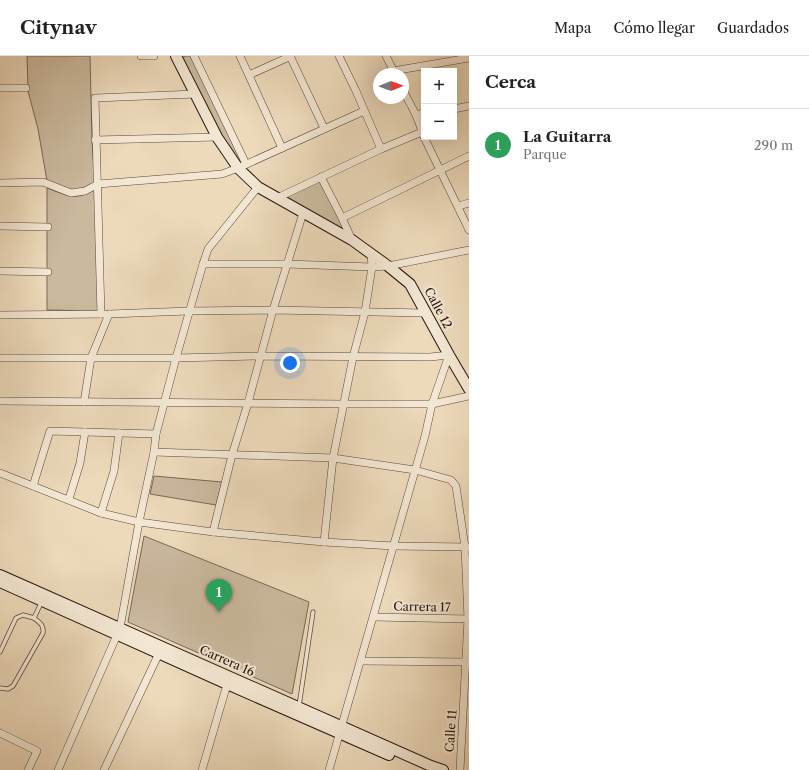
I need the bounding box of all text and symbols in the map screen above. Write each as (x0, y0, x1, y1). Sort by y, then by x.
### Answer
text: Citynav (20, 16, 97, 39)
text: Mapa (554, 19, 591, 37)
text: Cómo llegar (613, 19, 695, 37)
text: Guardados (717, 19, 789, 37)
north arrow (373, 68, 409, 104)
map controls (421, 68, 457, 140)
button: + (421, 68, 457, 104)
text: Cerca (485, 72, 536, 92)
button: − (421, 104, 457, 140)
text: La Guitarra (523, 127, 612, 146)
text: 1 (495, 137, 501, 153)
text: 290 m (754, 137, 793, 153)
text: Parque (523, 146, 567, 162)
street label: Calle 12 (421, 285, 456, 331)
your location (280, 353, 300, 373)
pin: 1 (206, 579, 232, 612)
street label: Carrera 17 (393, 598, 451, 615)
street label: Carrera 16 (197, 642, 257, 679)
street label: Calle 11 (442, 709, 459, 753)

